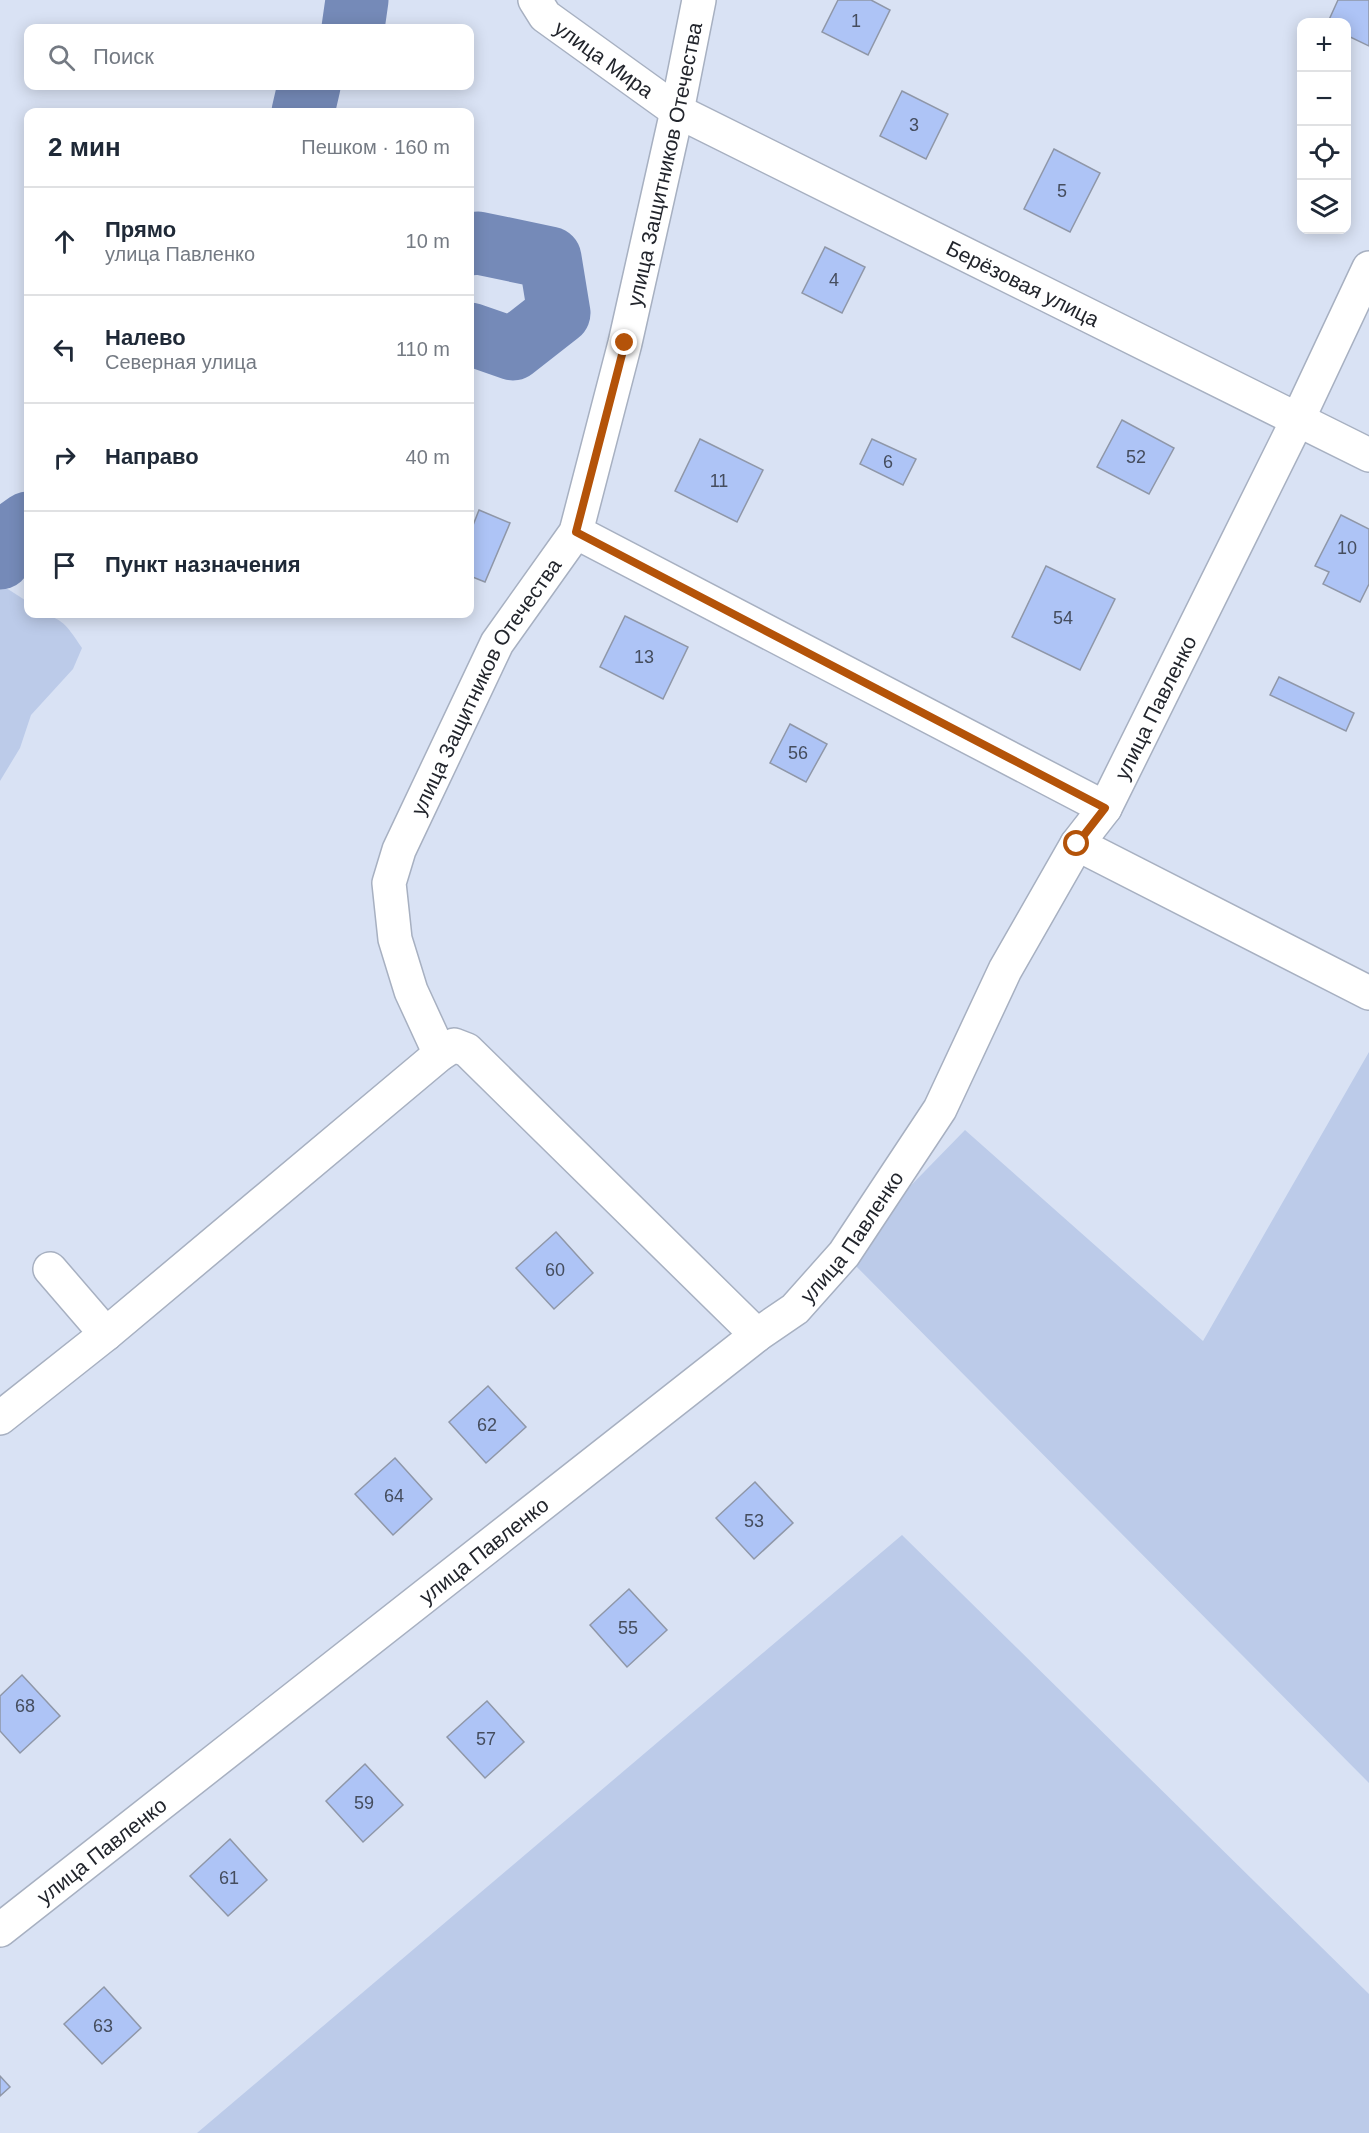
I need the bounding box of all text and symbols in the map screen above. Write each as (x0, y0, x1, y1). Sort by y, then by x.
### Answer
house number: 1 (851, 11, 861, 31)
street label: улица Мира (550, 15, 658, 102)
map controls (1297, 18, 1351, 234)
button: + (1297, 18, 1351, 72)
street label: улица Защитников Отечества (622, 20, 706, 309)
search box (24, 24, 474, 90)
icon: search (45, 41, 78, 74)
text: Поиск (93, 44, 154, 69)
button: − (1297, 72, 1351, 126)
house number: 3 (909, 115, 919, 135)
button: locate (1297, 126, 1351, 180)
text: 2 мин (48, 132, 121, 162)
text: Пешком · 160 m (301, 136, 450, 158)
button: layers (1297, 180, 1351, 234)
house number: 5 (1057, 181, 1067, 201)
text: Прямо (105, 217, 176, 242)
icon: ahead (48, 225, 81, 258)
text: 10 m (406, 230, 450, 252)
street label: Берёзовая улица (943, 235, 1104, 331)
text: улица Павленко (105, 243, 255, 265)
house number: 4 (829, 270, 839, 290)
text: Налево (105, 325, 186, 350)
route end (611, 329, 637, 355)
icon: left (48, 333, 81, 366)
text: 110 m (396, 338, 450, 360)
text: Северная улица (105, 351, 257, 373)
icon: right (48, 441, 81, 474)
text: Направо (105, 444, 199, 469)
text: 40 m (406, 446, 450, 468)
house number: 52 (1126, 447, 1146, 467)
house number: 6 (883, 452, 893, 472)
house number: 11 (710, 471, 728, 491)
house number: 10 (1337, 538, 1357, 558)
icon: arrive (48, 549, 81, 582)
text: Пункт назначения (105, 552, 301, 577)
street label: улица Защитников Отечества (406, 553, 565, 818)
house number: 54 (1053, 608, 1073, 628)
street label: улица Павленко (1110, 632, 1200, 783)
house number: 13 (634, 647, 654, 667)
house number: 56 (788, 743, 808, 763)
route start (1063, 830, 1089, 856)
street label: улица Павленко (795, 1166, 907, 1307)
house number: 60 (545, 1260, 565, 1280)
house number: 62 (477, 1415, 497, 1435)
house number: 64 (384, 1486, 404, 1506)
street label: улица Павленко (414, 1492, 553, 1608)
house number: 53 (744, 1511, 764, 1531)
house number: 55 (618, 1618, 638, 1638)
house number: 68 (15, 1696, 35, 1716)
house number: 57 (476, 1729, 496, 1749)
street label: улица Павленко (32, 1792, 171, 1908)
house number: 59 (354, 1793, 374, 1813)
house number: 61 (219, 1868, 239, 1888)
house number: 63 (93, 2016, 113, 2036)

